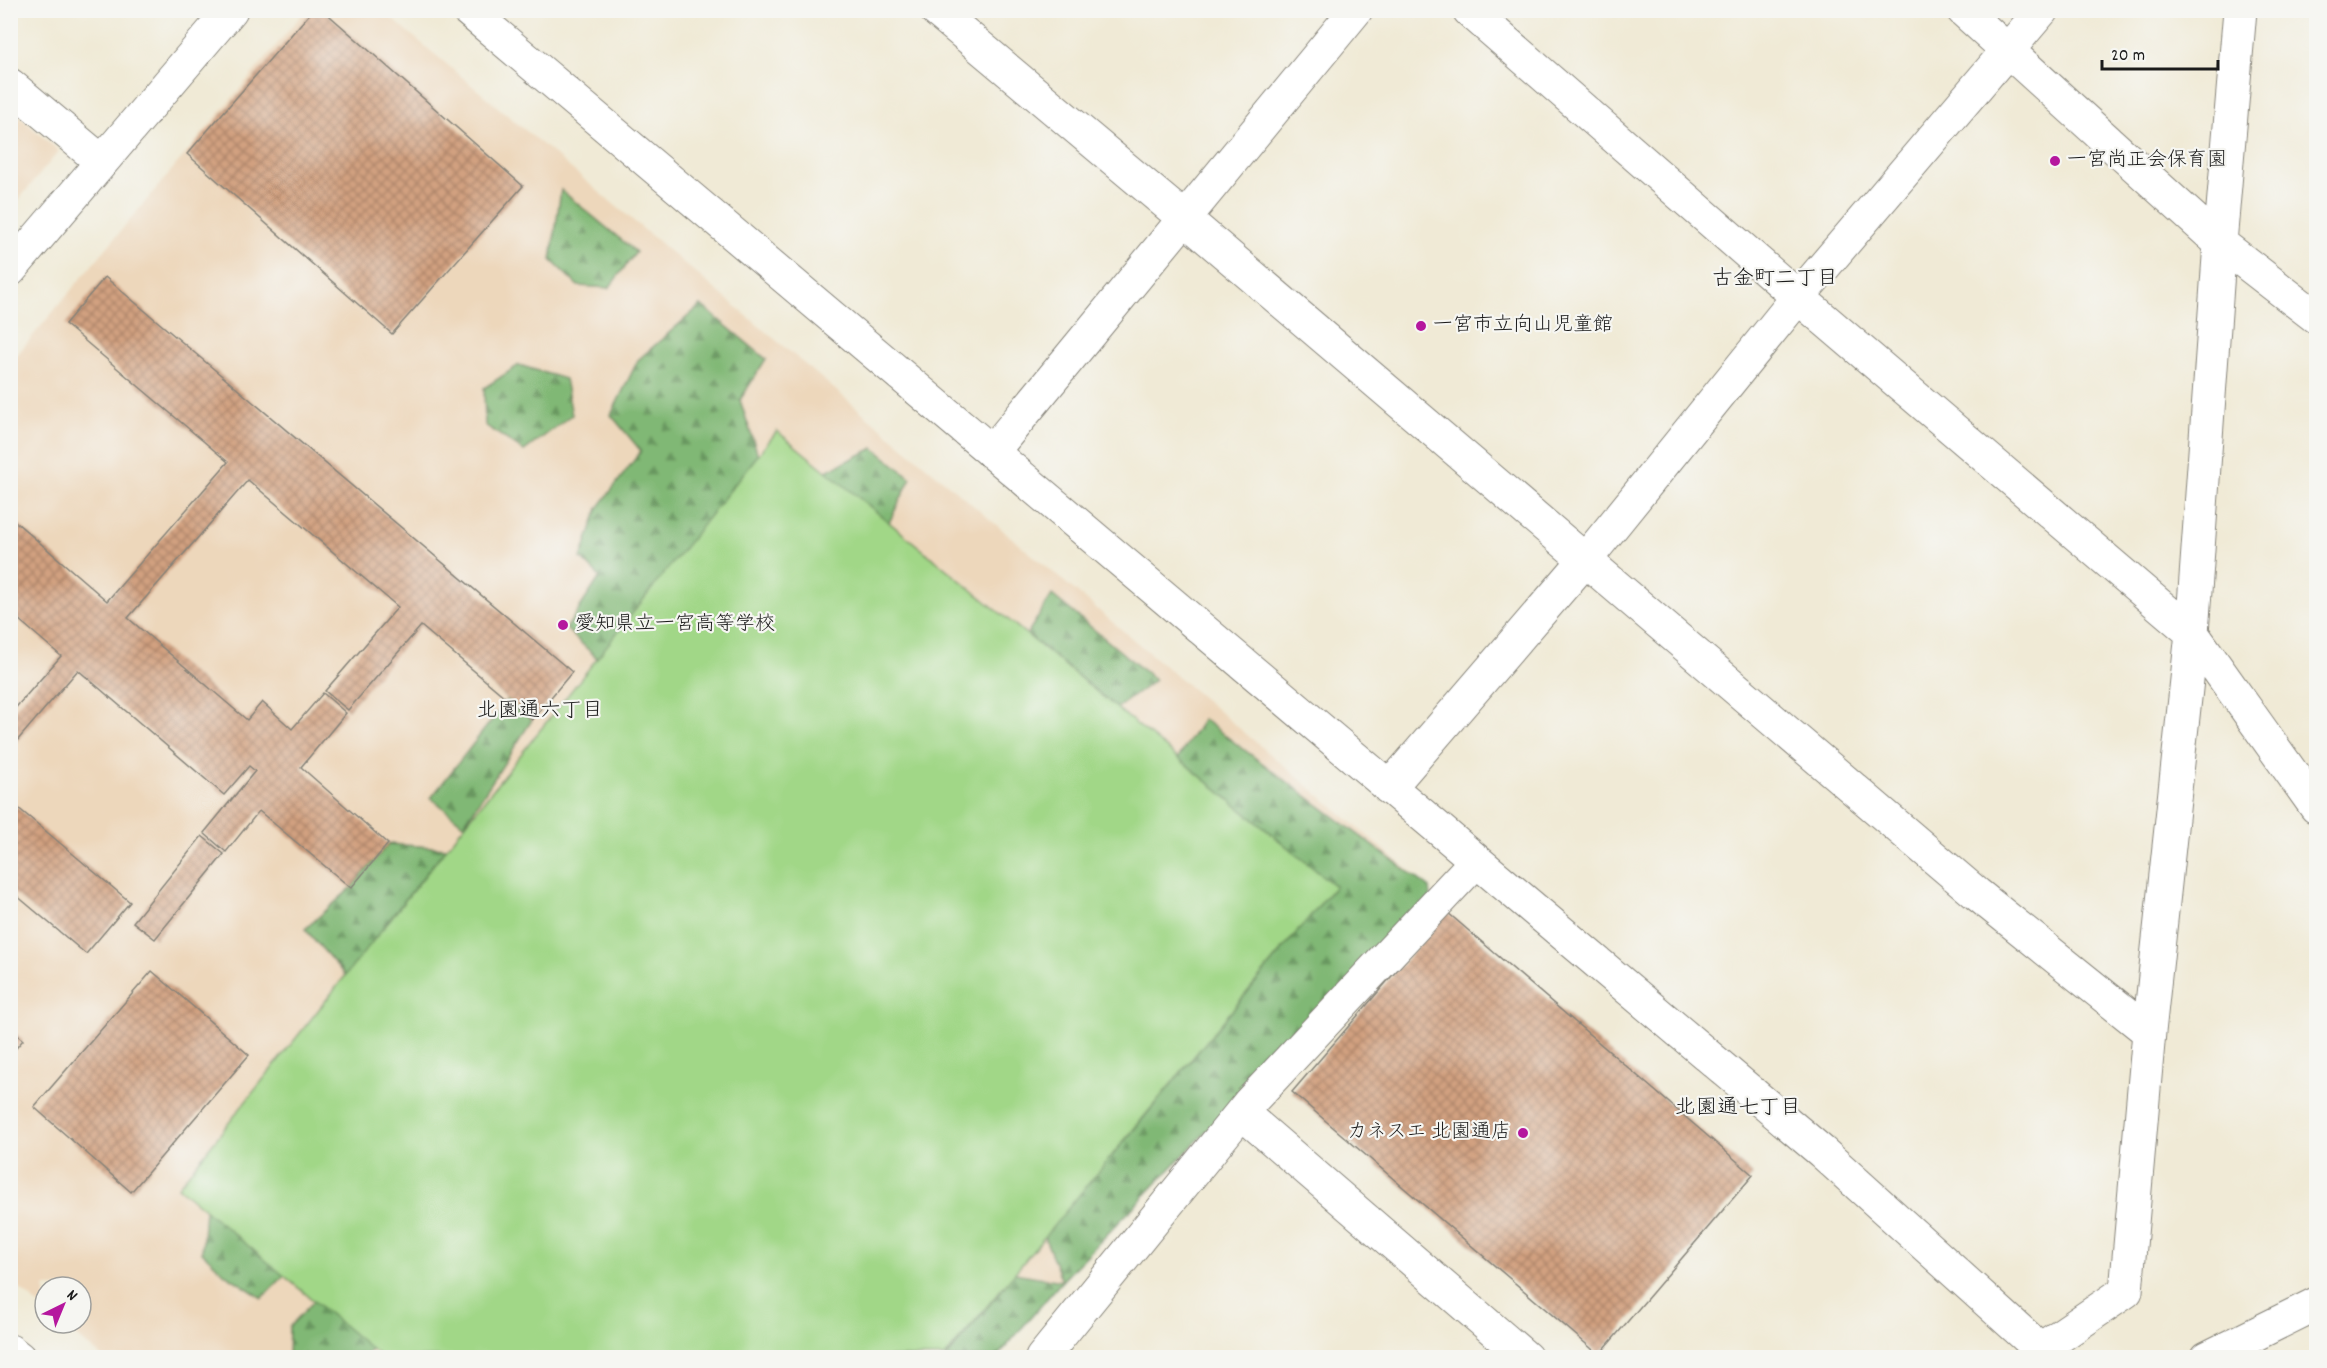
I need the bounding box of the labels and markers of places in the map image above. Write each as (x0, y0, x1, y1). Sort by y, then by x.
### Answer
place label: 一宮尚正会保育園 (2067, 147, 2227, 175)
marker: 一宮尚正会保育園 (2048, 154, 2062, 168)
place label: 一宮市立向山児童館 (1433, 312, 1613, 340)
marker: 一宮市立向山児童館 (1414, 319, 1428, 333)
place label: 愛知県立一宮高等学校 (575, 611, 775, 639)
marker: 愛知県立一宮高等学校 (556, 618, 570, 632)
place label: カネスエ 北園通店 (1347, 1119, 1511, 1147)
marker: カネスエ 北園通店 (1516, 1126, 1530, 1140)

